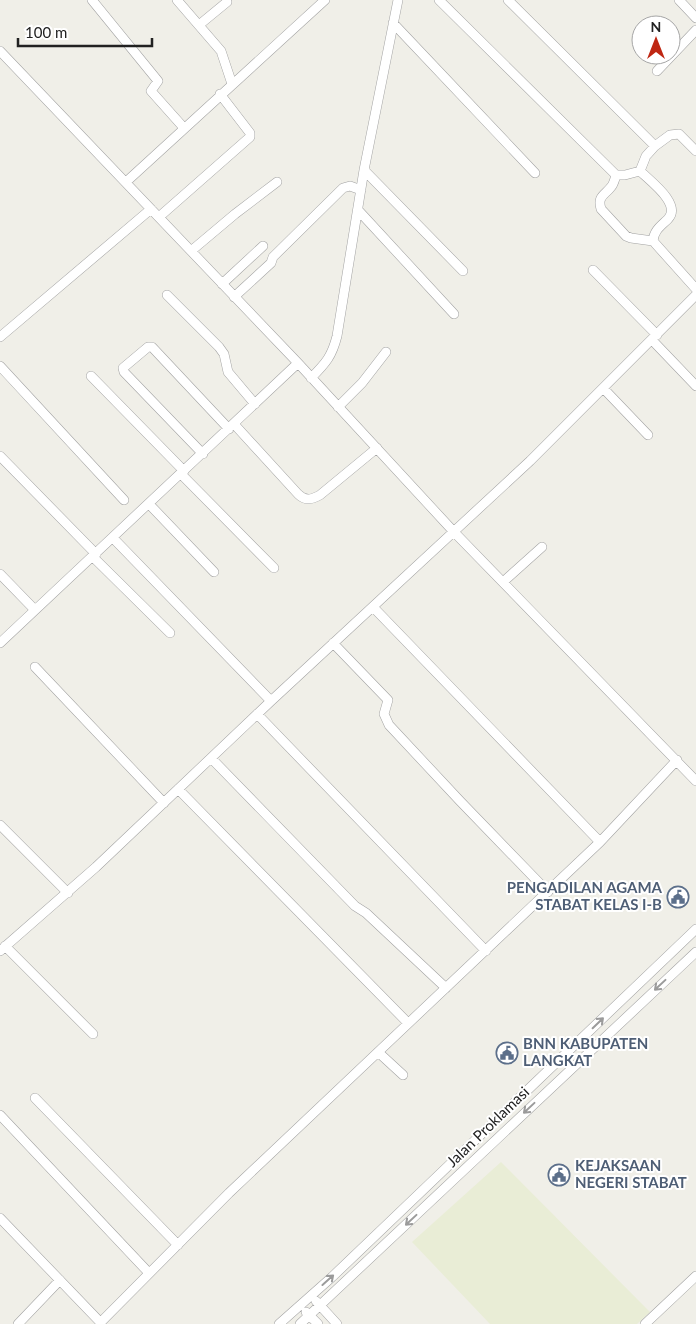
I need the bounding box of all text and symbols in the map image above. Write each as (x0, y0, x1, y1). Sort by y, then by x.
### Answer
scale bar (18, 15, 151, 47)
north arrow (631, 15, 681, 65)
text: N (651, 18, 661, 35)
text: 100 m (25, 23, 67, 41)
place label: PENGADILAN AGAMA STABAT KELAS I-B (507, 878, 663, 913)
public building icon: PENGADILAN AGAMA STABAT KELAS I-B (666, 885, 690, 909)
one-way arrow (654, 979, 667, 991)
one-way arrow (592, 1017, 604, 1029)
place label: BNN KABUPATEN LANGKAT (523, 1034, 648, 1069)
public building icon: BNN KABUPATEN LANGKAT (495, 1041, 519, 1065)
street label: Jalan Proklamasi (442, 1082, 532, 1170)
one-way arrow (523, 1102, 536, 1114)
place label: KEJAKSAAN NEGERI STABAT (575, 1156, 687, 1191)
public building icon: KEJAKSAAN NEGERI STABAT (547, 1163, 571, 1187)
one-way arrow (404, 1214, 417, 1226)
one-way arrow (322, 1274, 335, 1285)

